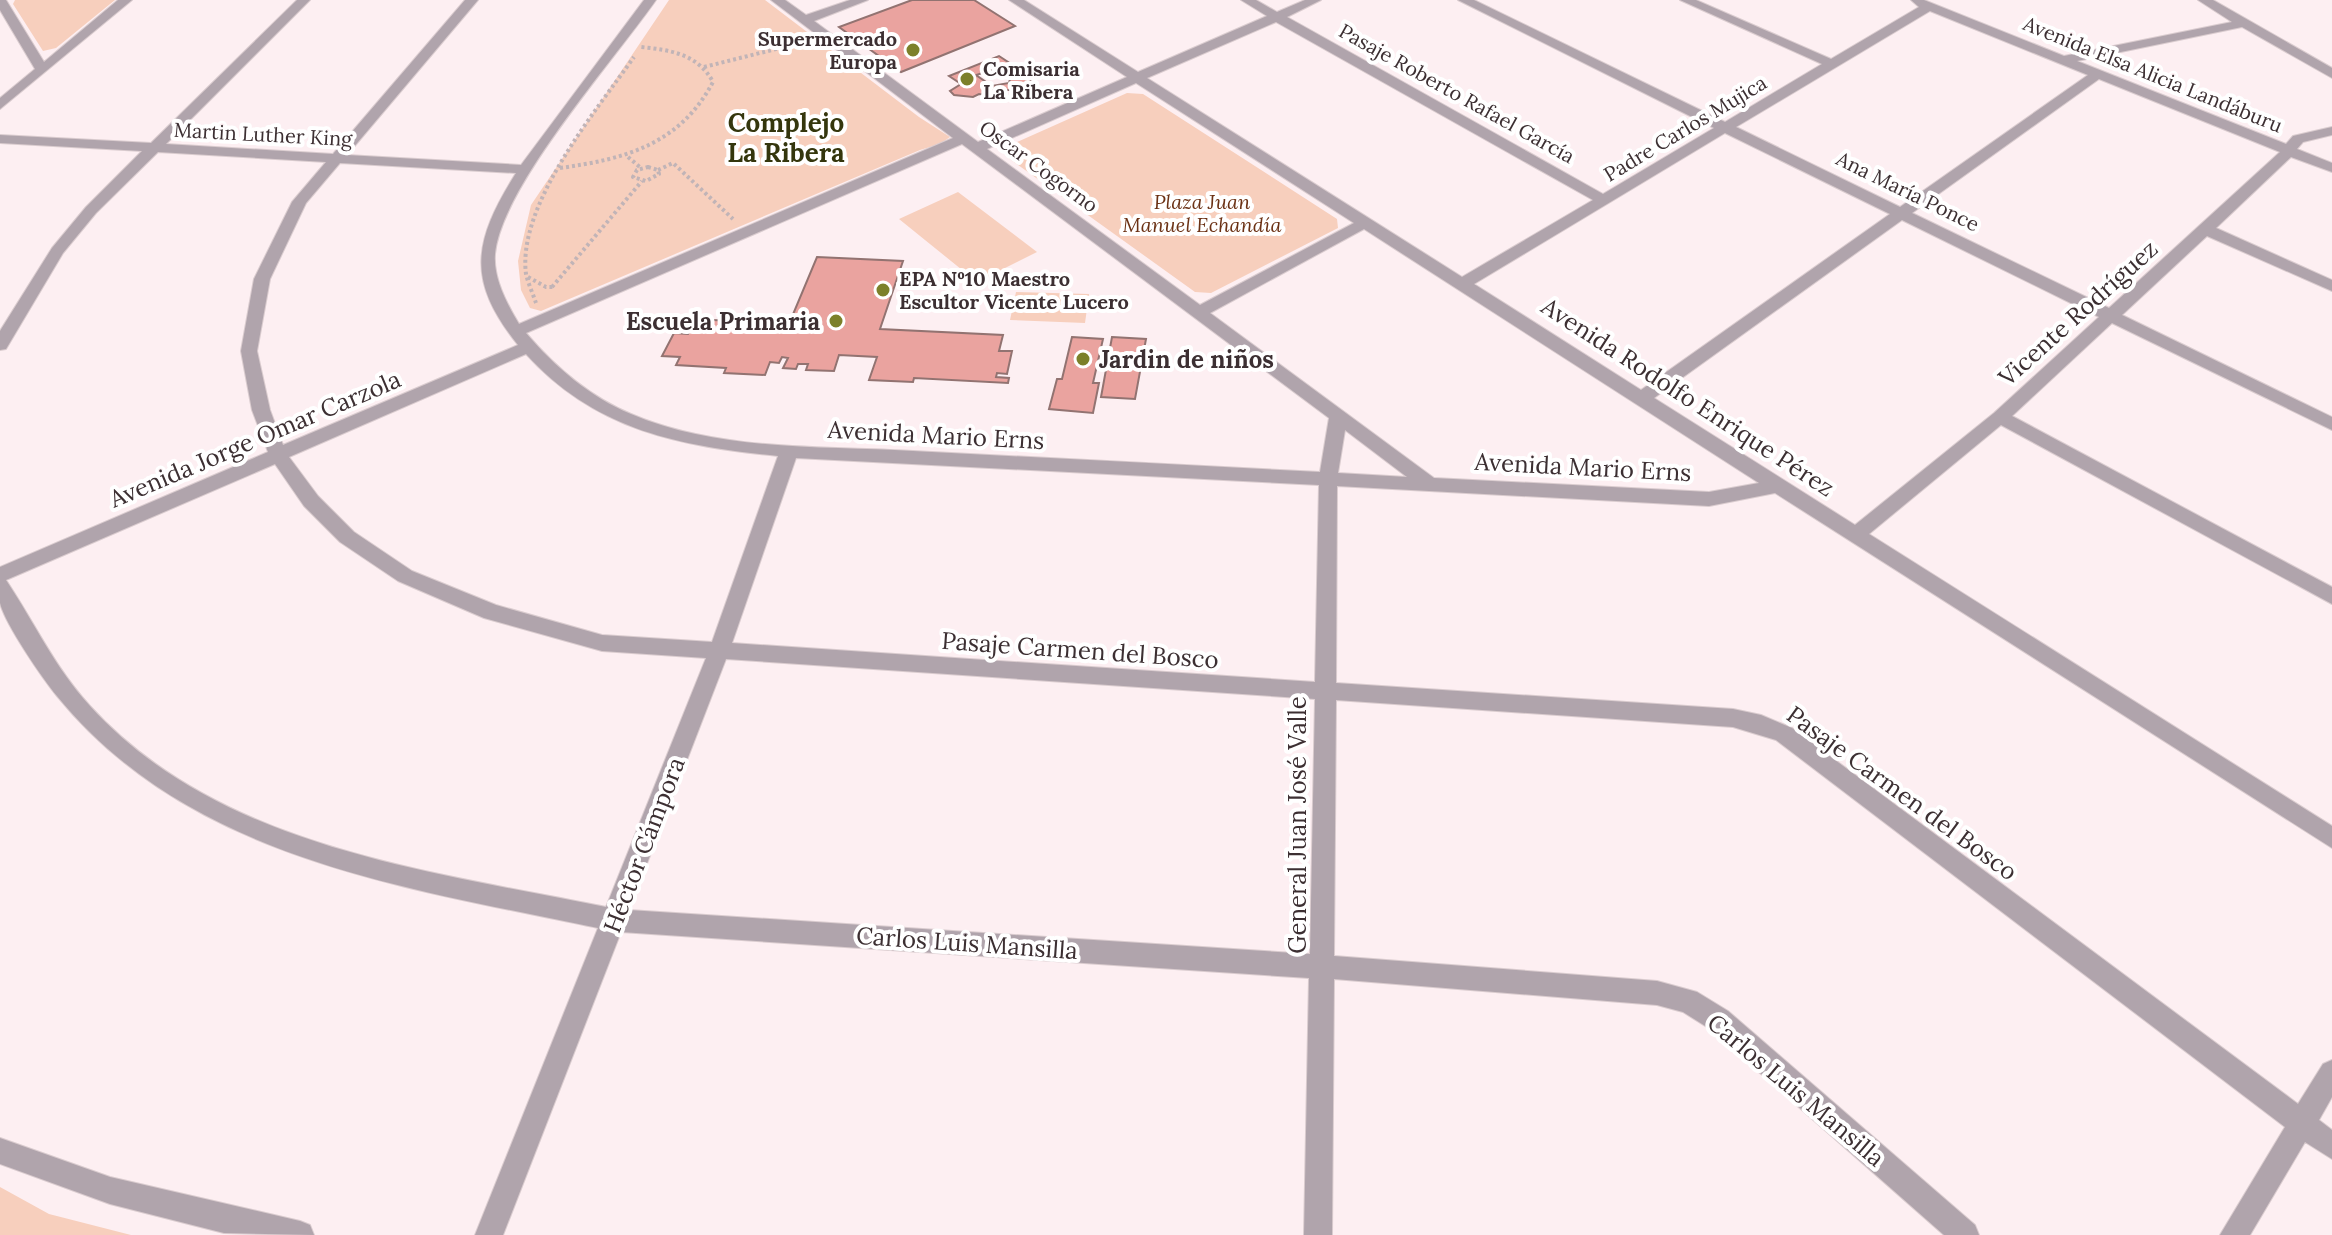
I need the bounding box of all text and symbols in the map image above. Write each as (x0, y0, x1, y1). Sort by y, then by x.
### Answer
street label: Avenida Elsa Alicia Landáburu (2019, 10, 2286, 138)
street label: Pasaje Roberto Rafael García (1335, 18, 1579, 168)
place label: Supermercado Europa (758, 26, 898, 74)
marker: Supermercado Europa (904, 41, 922, 59)
place label: Comisaria La Ribera (983, 56, 1080, 104)
marker: Comisaria La Ribera (958, 70, 976, 88)
street label: Padre Carlos Mujica (1599, 70, 1771, 186)
district label: Complejo La Ribera (727, 106, 845, 169)
street label: Oscar Cogorno (975, 114, 1103, 218)
street label: Martin Luther King (173, 117, 354, 151)
street label: Ana María Ponce (1832, 145, 1984, 236)
park label: Plaza Juan Manuel Echandía (1123, 189, 1281, 237)
street label: Vicente Rodríguez (1991, 233, 2164, 393)
place label: EPA Nº10 Maestro Escultor Vicente Lucero (899, 266, 1129, 314)
marker: EPA Nº10 Maestro Escultor Vicente Lucero (874, 281, 892, 299)
street label: Avenida Rodolfo Enrique Pérez (1535, 290, 1840, 503)
place label: Escuela Primaria (626, 306, 820, 337)
marker: Escuela Primaria (827, 312, 845, 330)
place label: Jardin de niños (1099, 344, 1274, 375)
marker: Jardin de niños (1074, 350, 1092, 368)
street label: Avenida Jorge Omar Carzola (104, 363, 405, 515)
street label: Avenida Mario Erns (826, 414, 1045, 456)
street label: Avenida Mario Erns (1473, 446, 1692, 488)
street label: Pasaje Carmen del Bosco (940, 625, 1220, 675)
street label: General Juan José Valle (1282, 696, 1313, 954)
street label: Pasaje Carmen del Bosco (1781, 699, 2023, 887)
street label: Héctor Cámpora (596, 753, 692, 937)
street label: Carlos Luis Mansilla (855, 920, 1079, 966)
street label: Carlos Luis Mansilla (1701, 1007, 1891, 1173)

